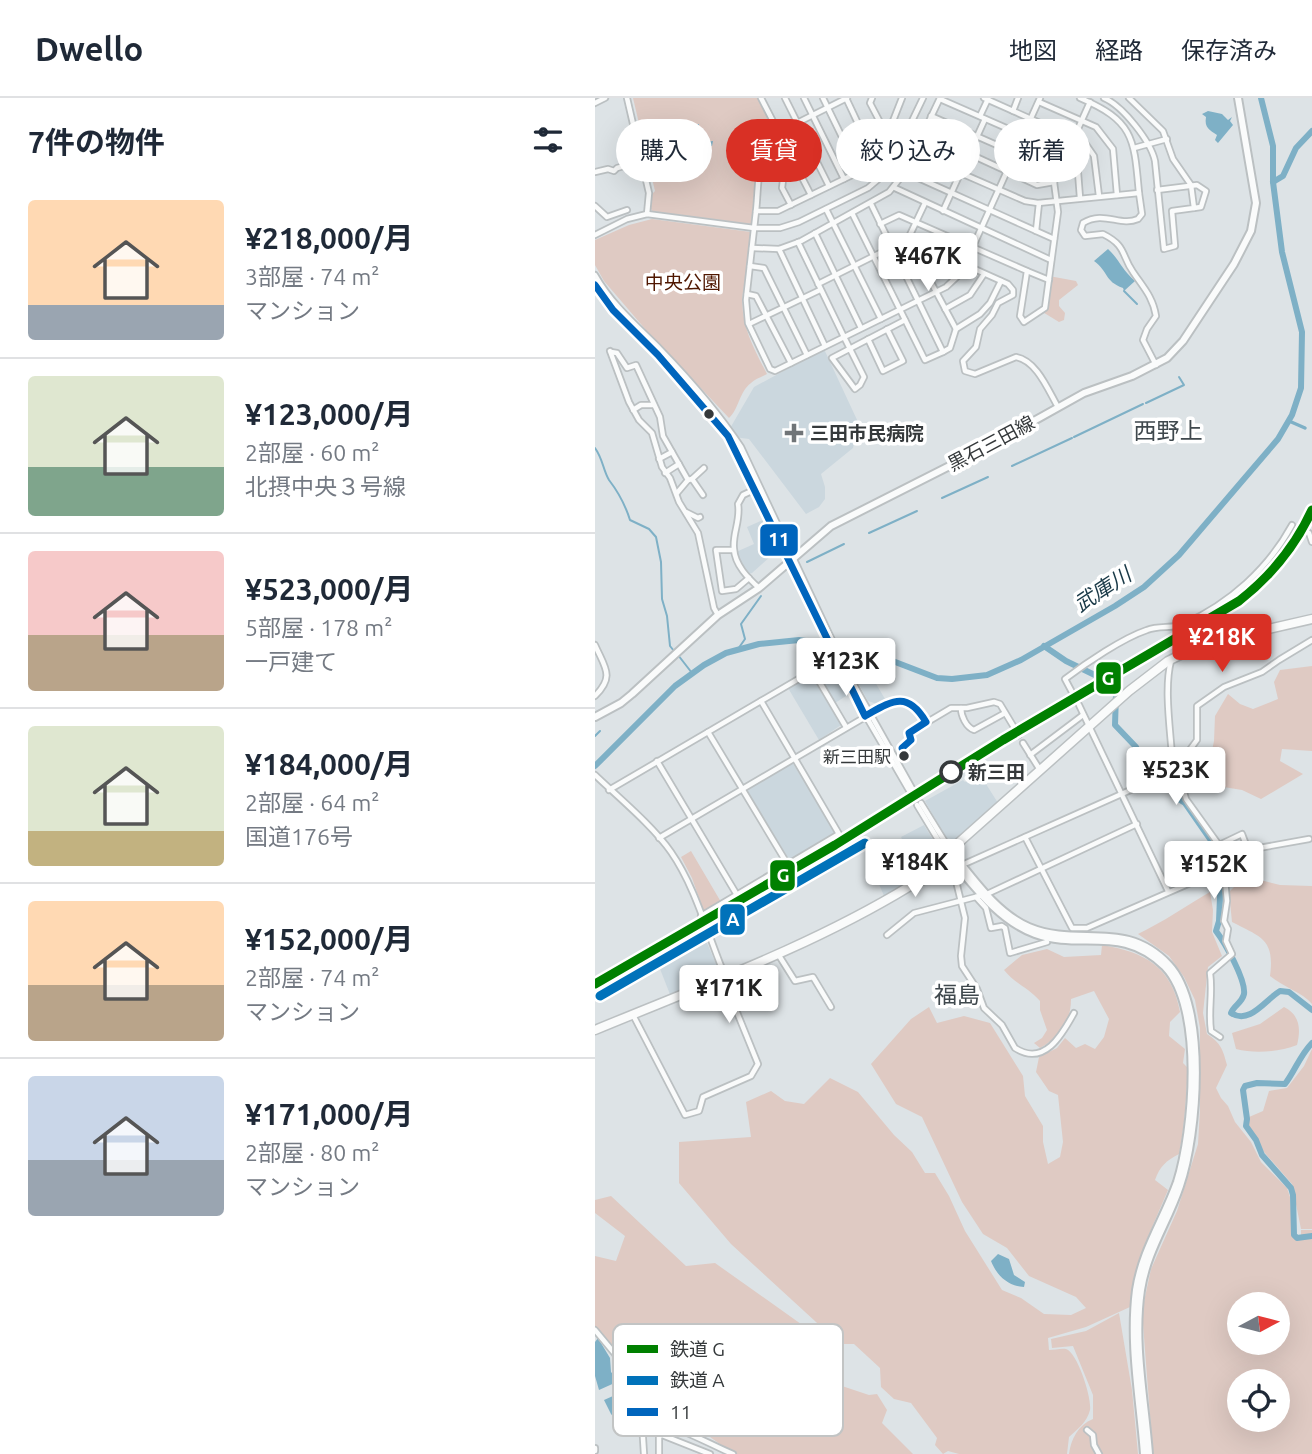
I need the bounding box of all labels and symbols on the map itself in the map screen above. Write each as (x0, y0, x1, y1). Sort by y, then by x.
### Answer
pin: ¥467K (879, 234, 977, 293)
park label: 中央公園 (645, 271, 721, 293)
unlabelled marker (702, 407, 716, 421)
street label: 黒石三田線 (944, 411, 1038, 475)
district label: 西野上 (1134, 418, 1203, 443)
place label: 三田市民病院 (810, 422, 924, 444)
marker: 三田市民病院 (784, 423, 804, 443)
line badge: 11 (759, 523, 799, 557)
text: 11 (768, 528, 790, 550)
water label: 武庫川 (1069, 561, 1137, 616)
pin: ¥218K (1173, 614, 1271, 674)
pin: ¥123K (797, 638, 895, 698)
line badge: G (1095, 661, 1122, 695)
text: G (1101, 667, 1115, 689)
place label: 新三田駅 (823, 747, 891, 766)
pin: ¥523K (1127, 748, 1225, 807)
marker: 新三田駅 (897, 749, 911, 763)
marker: 新三田 (940, 761, 962, 783)
place label: 新三田 (968, 761, 1025, 783)
pin: ¥184K (866, 840, 964, 899)
pin: ¥152K (1165, 842, 1263, 901)
line badge: G (769, 859, 796, 892)
text: G (776, 864, 790, 886)
line badge: A (719, 903, 746, 936)
text: A (726, 908, 740, 930)
pin: ¥171K (680, 965, 778, 1025)
district label: 福島 (934, 982, 980, 1007)
north arrow (1227, 1292, 1290, 1354)
legend (613, 1324, 843, 1436)
text: 鉄道 G (670, 1338, 725, 1360)
text: 鉄道 A (670, 1369, 725, 1391)
text: 11 (670, 1401, 691, 1423)

